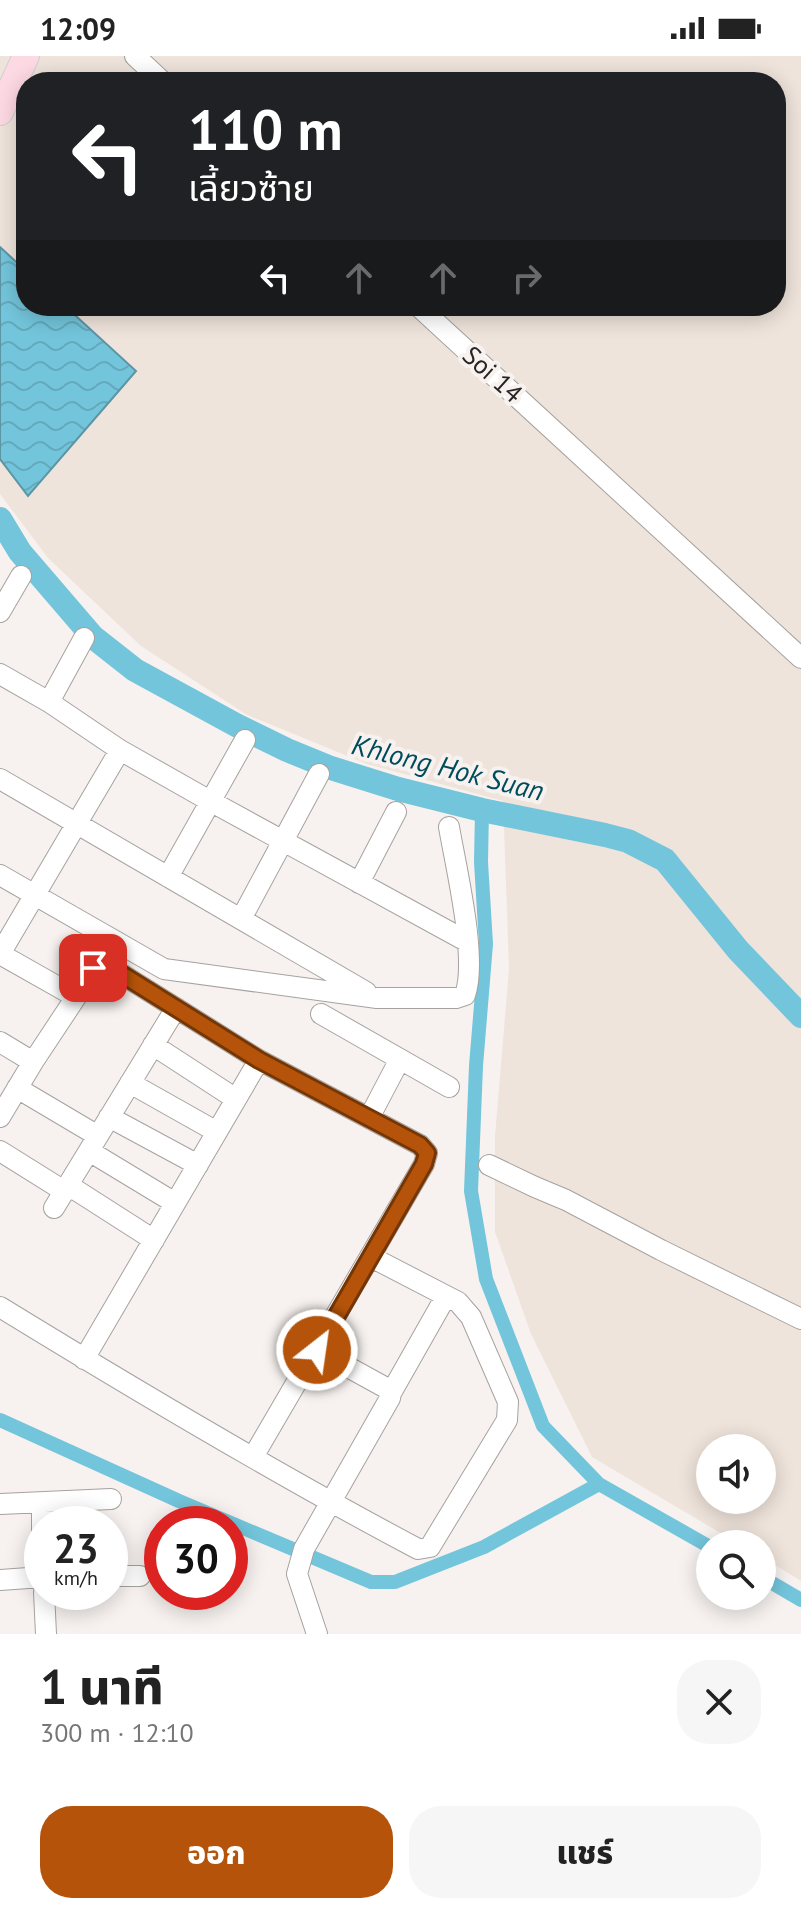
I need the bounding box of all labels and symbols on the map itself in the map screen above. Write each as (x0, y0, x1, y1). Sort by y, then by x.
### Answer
street label: Soi 14 (456, 338, 530, 410)
water label: Khlong Hok Suan (348, 725, 548, 809)
pin (59, 934, 127, 1002)
position arrow (275, 1308, 359, 1392)
speed limit sign: 30 (144, 1506, 248, 1610)

